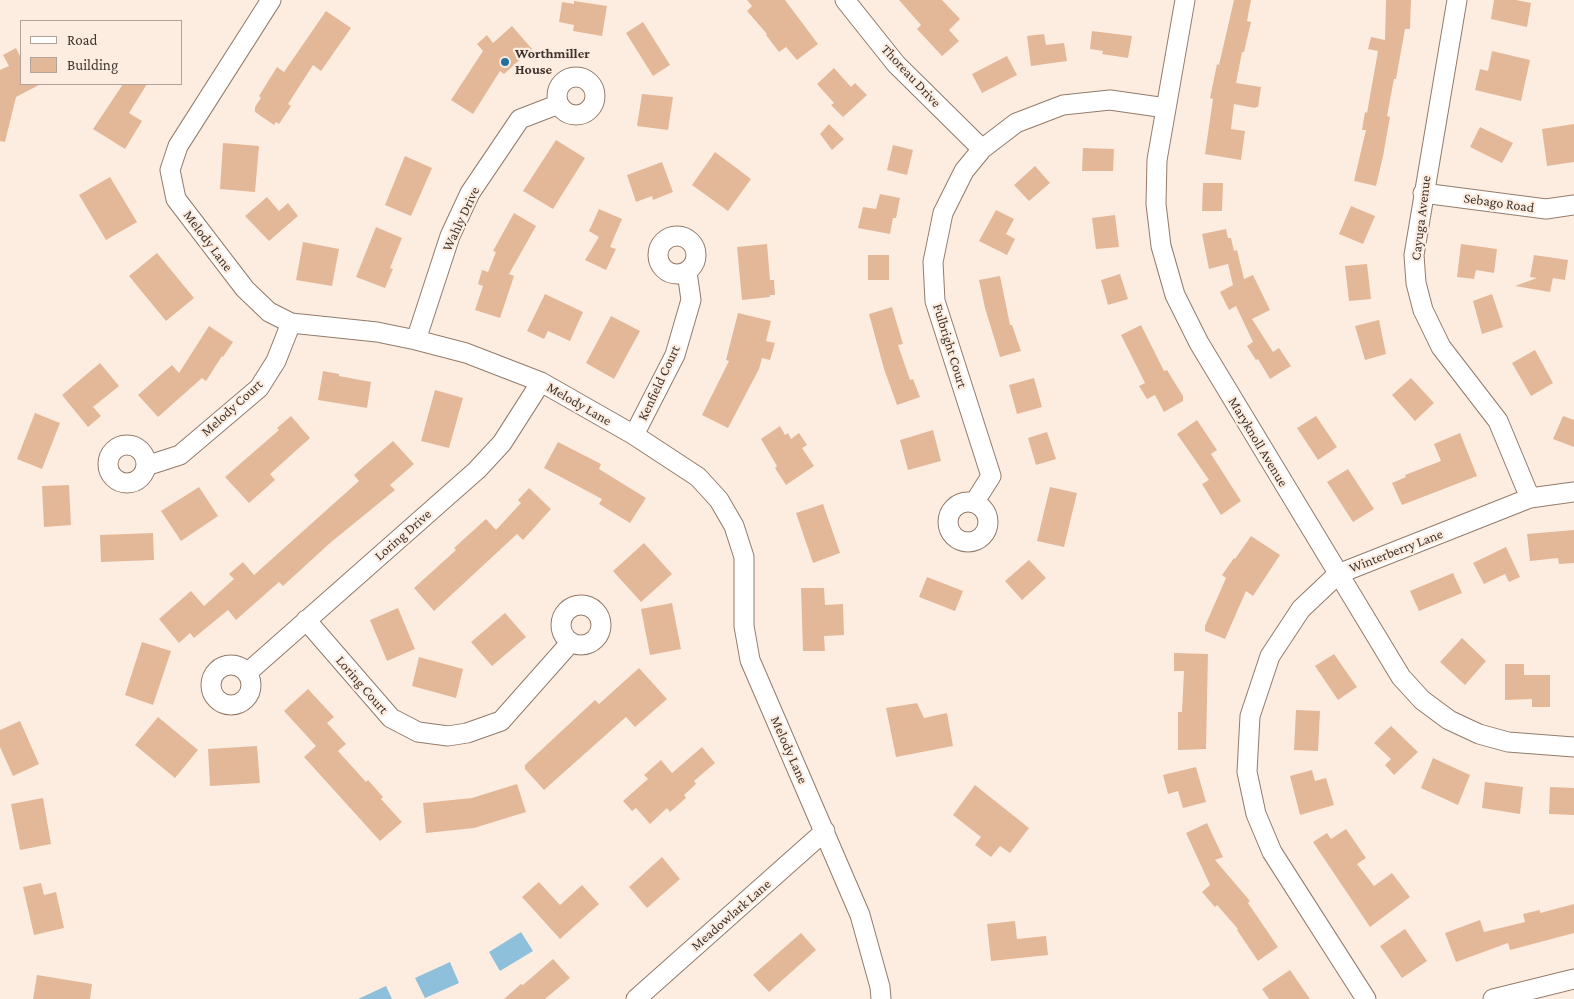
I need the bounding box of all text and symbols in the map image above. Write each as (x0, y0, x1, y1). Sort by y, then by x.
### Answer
legend (20, 20, 182, 85)
text: Road (67, 32, 97, 48)
street label: Thoreau Drive (878, 41, 944, 111)
place label: Worthmiller House (515, 46, 590, 78)
marker: Worthmiller House (499, 56, 511, 68)
text: Building (67, 57, 118, 73)
street label: Cayuga Avenue (1407, 175, 1435, 261)
street label: Wahly Drive (439, 184, 483, 254)
street label: Sebago Road (1463, 190, 1535, 216)
street label: Melody Lane (180, 207, 236, 275)
street label: Fulbright Court (929, 302, 971, 390)
street label: Kenfield Court (634, 343, 684, 423)
street label: Melody Court (198, 376, 266, 440)
street label: Melody Lane (544, 379, 614, 429)
street label: Maryknoll Avenue (1225, 394, 1291, 490)
street label: Loring Drive (371, 506, 435, 564)
street label: Winterberry Lane (1347, 525, 1445, 577)
street label: Loring Court (332, 652, 392, 718)
street label: Melody Lane (767, 714, 811, 786)
street label: Meadowlark Lane (688, 876, 774, 954)

